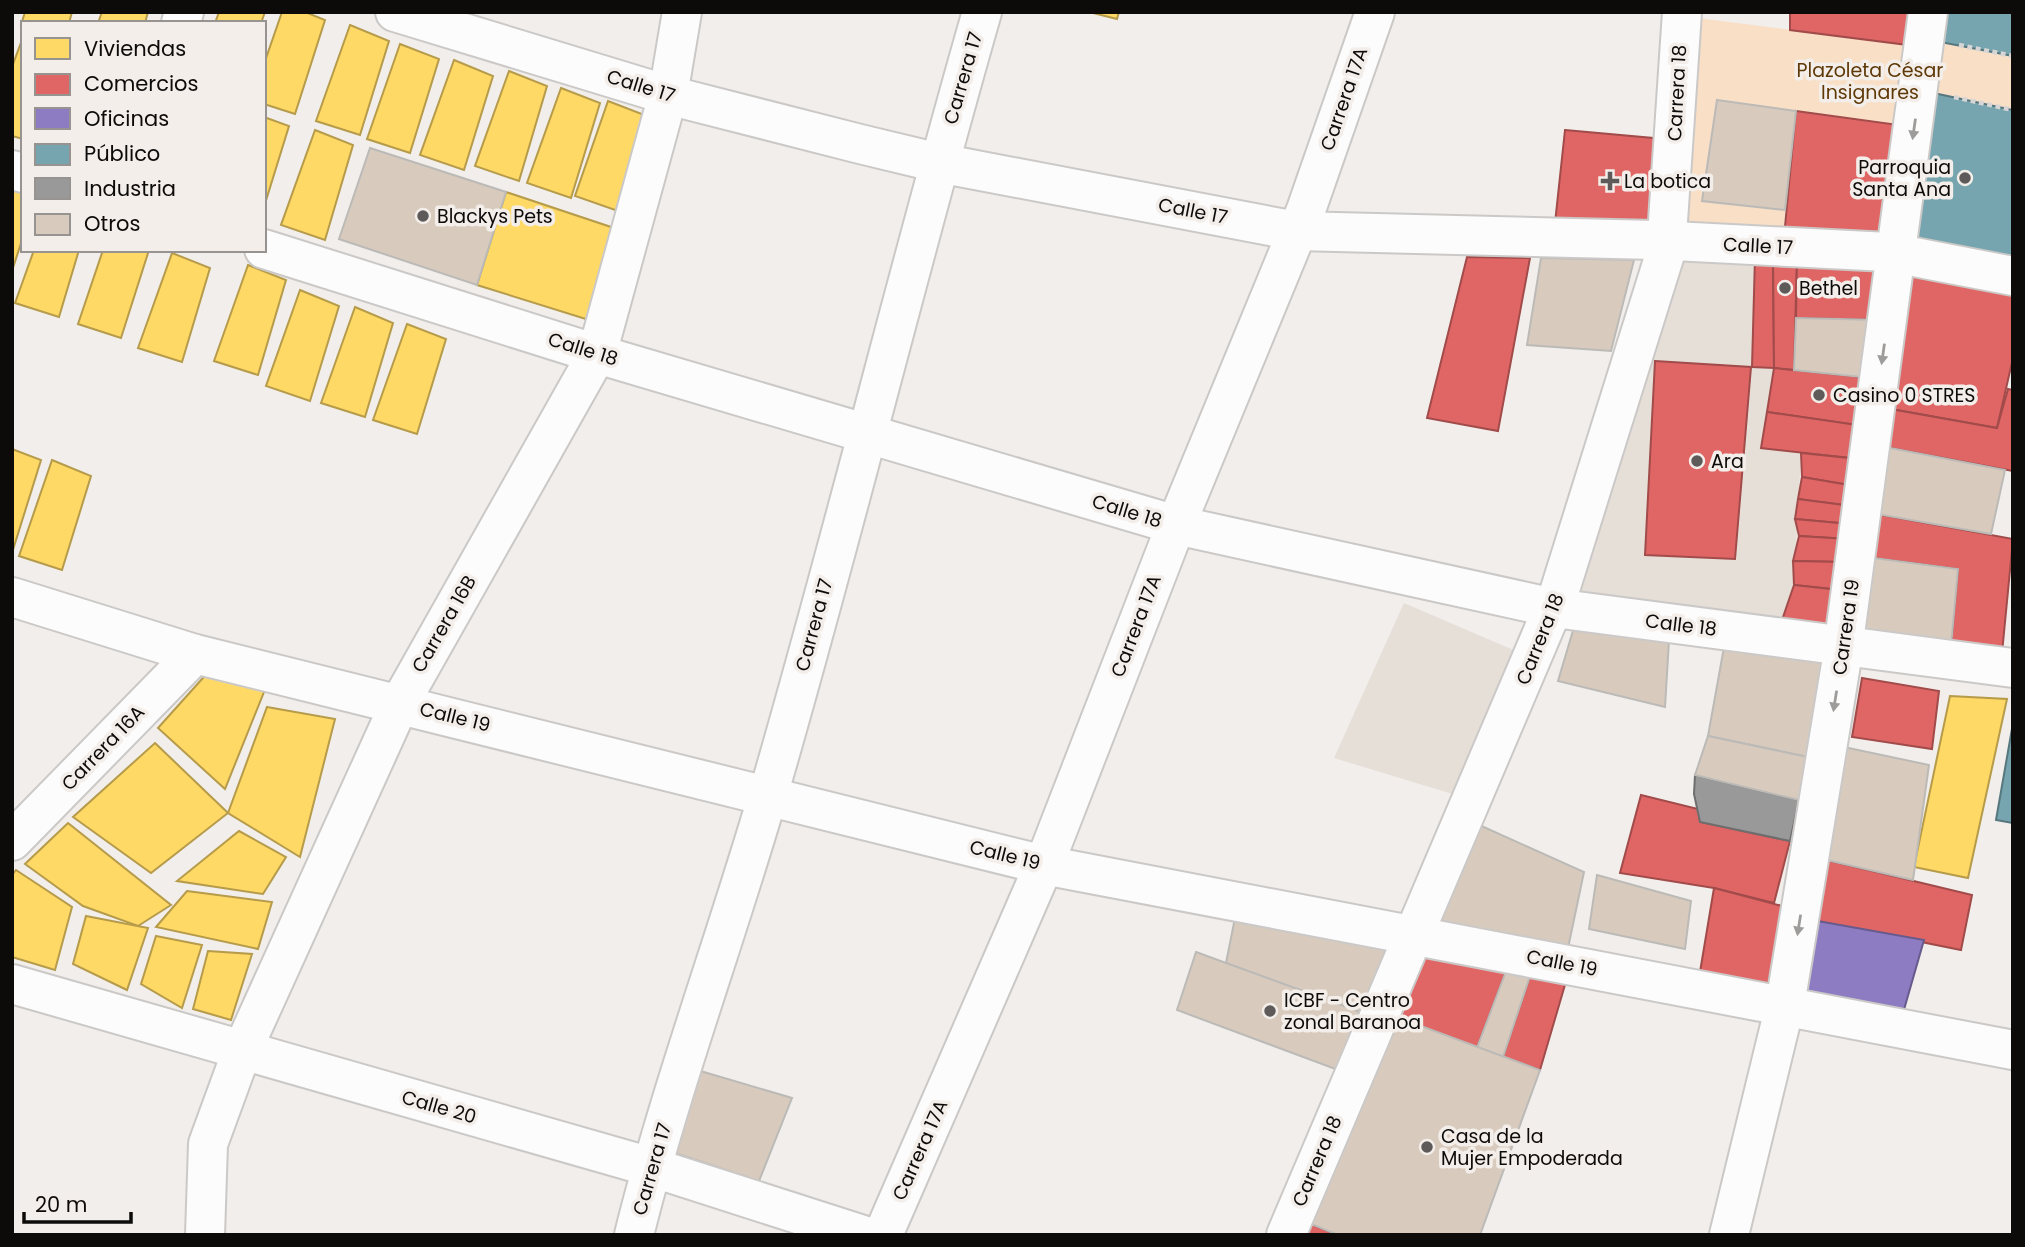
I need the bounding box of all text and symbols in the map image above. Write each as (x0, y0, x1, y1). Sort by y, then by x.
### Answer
legend (21, 21, 266, 252)
street label: Carrera 17 (937, 29, 989, 127)
text: Viviendas (84, 34, 186, 63)
street label: Carrera 17A (1314, 43, 1374, 154)
street label: Carrera 18 (1661, 44, 1693, 142)
park label: Plazoleta César Insignares (1797, 57, 1943, 106)
street label: Calle 17 (604, 63, 678, 109)
text: Comercios (84, 69, 198, 98)
text: Oficinas (84, 104, 169, 133)
one-way arrow (1908, 118, 1919, 140)
text: Público (84, 139, 160, 168)
place label: Parroquia Santa Ana (1852, 154, 1951, 203)
place label: La botica (1624, 168, 1711, 195)
marker: Parroquia Santa Ana (1957, 170, 1973, 186)
marker: La botica (1602, 173, 1618, 189)
text: Industria (84, 174, 176, 203)
street label: Calle 17 (1156, 191, 1230, 231)
place label: Blackys Pets (437, 203, 553, 230)
marker: Blackys Pets (415, 208, 431, 224)
text: Otros (84, 209, 140, 238)
street label: Calle 17 (1722, 231, 1794, 261)
place label: Bethel (1799, 275, 1858, 302)
marker: Bethel (1777, 280, 1793, 296)
street label: Calle 18 (545, 326, 621, 372)
one-way arrow (1877, 343, 1888, 365)
place label: Casino 0 STRES (1833, 382, 1975, 409)
marker: Casino 0 STRES (1811, 387, 1827, 403)
place label: Ara (1711, 448, 1744, 475)
marker: Ara (1689, 453, 1705, 469)
street label: Calle 18 (1089, 488, 1165, 534)
street label: Carrera 16B (405, 570, 483, 678)
street label: Carrera 17A (1104, 571, 1168, 681)
street label: Carrera 17 (789, 576, 839, 674)
street label: Carrera 19 (1826, 577, 1866, 677)
street label: Carrera 18 (1509, 589, 1571, 689)
street label: Calle 18 (1644, 607, 1718, 643)
one-way arrow (1829, 690, 1840, 712)
street label: Calle 19 (417, 695, 493, 739)
street label: Carrera 16A (55, 699, 151, 797)
street label: Calle 19 (967, 833, 1043, 877)
one-way arrow (1793, 914, 1804, 936)
street label: Calle 19 (1524, 943, 1600, 983)
place label: ICBF - Centro zonal Baranoa (1284, 987, 1421, 1036)
marker: ICBF - Centro zonal Baranoa (1262, 1003, 1278, 1019)
street label: Calle 20 (398, 1083, 480, 1131)
street label: Carrera 17A (886, 1095, 954, 1205)
street label: Carrera 18 (1286, 1111, 1348, 1211)
street label: Carrera 17 (626, 1120, 678, 1218)
place label: Casa de la Mujer Empoderada (1441, 1123, 1623, 1172)
marker: Casa de la Mujer Empoderada (1419, 1139, 1435, 1155)
scale bar (24, 1180, 131, 1224)
text: 20 m (35, 1190, 88, 1219)

